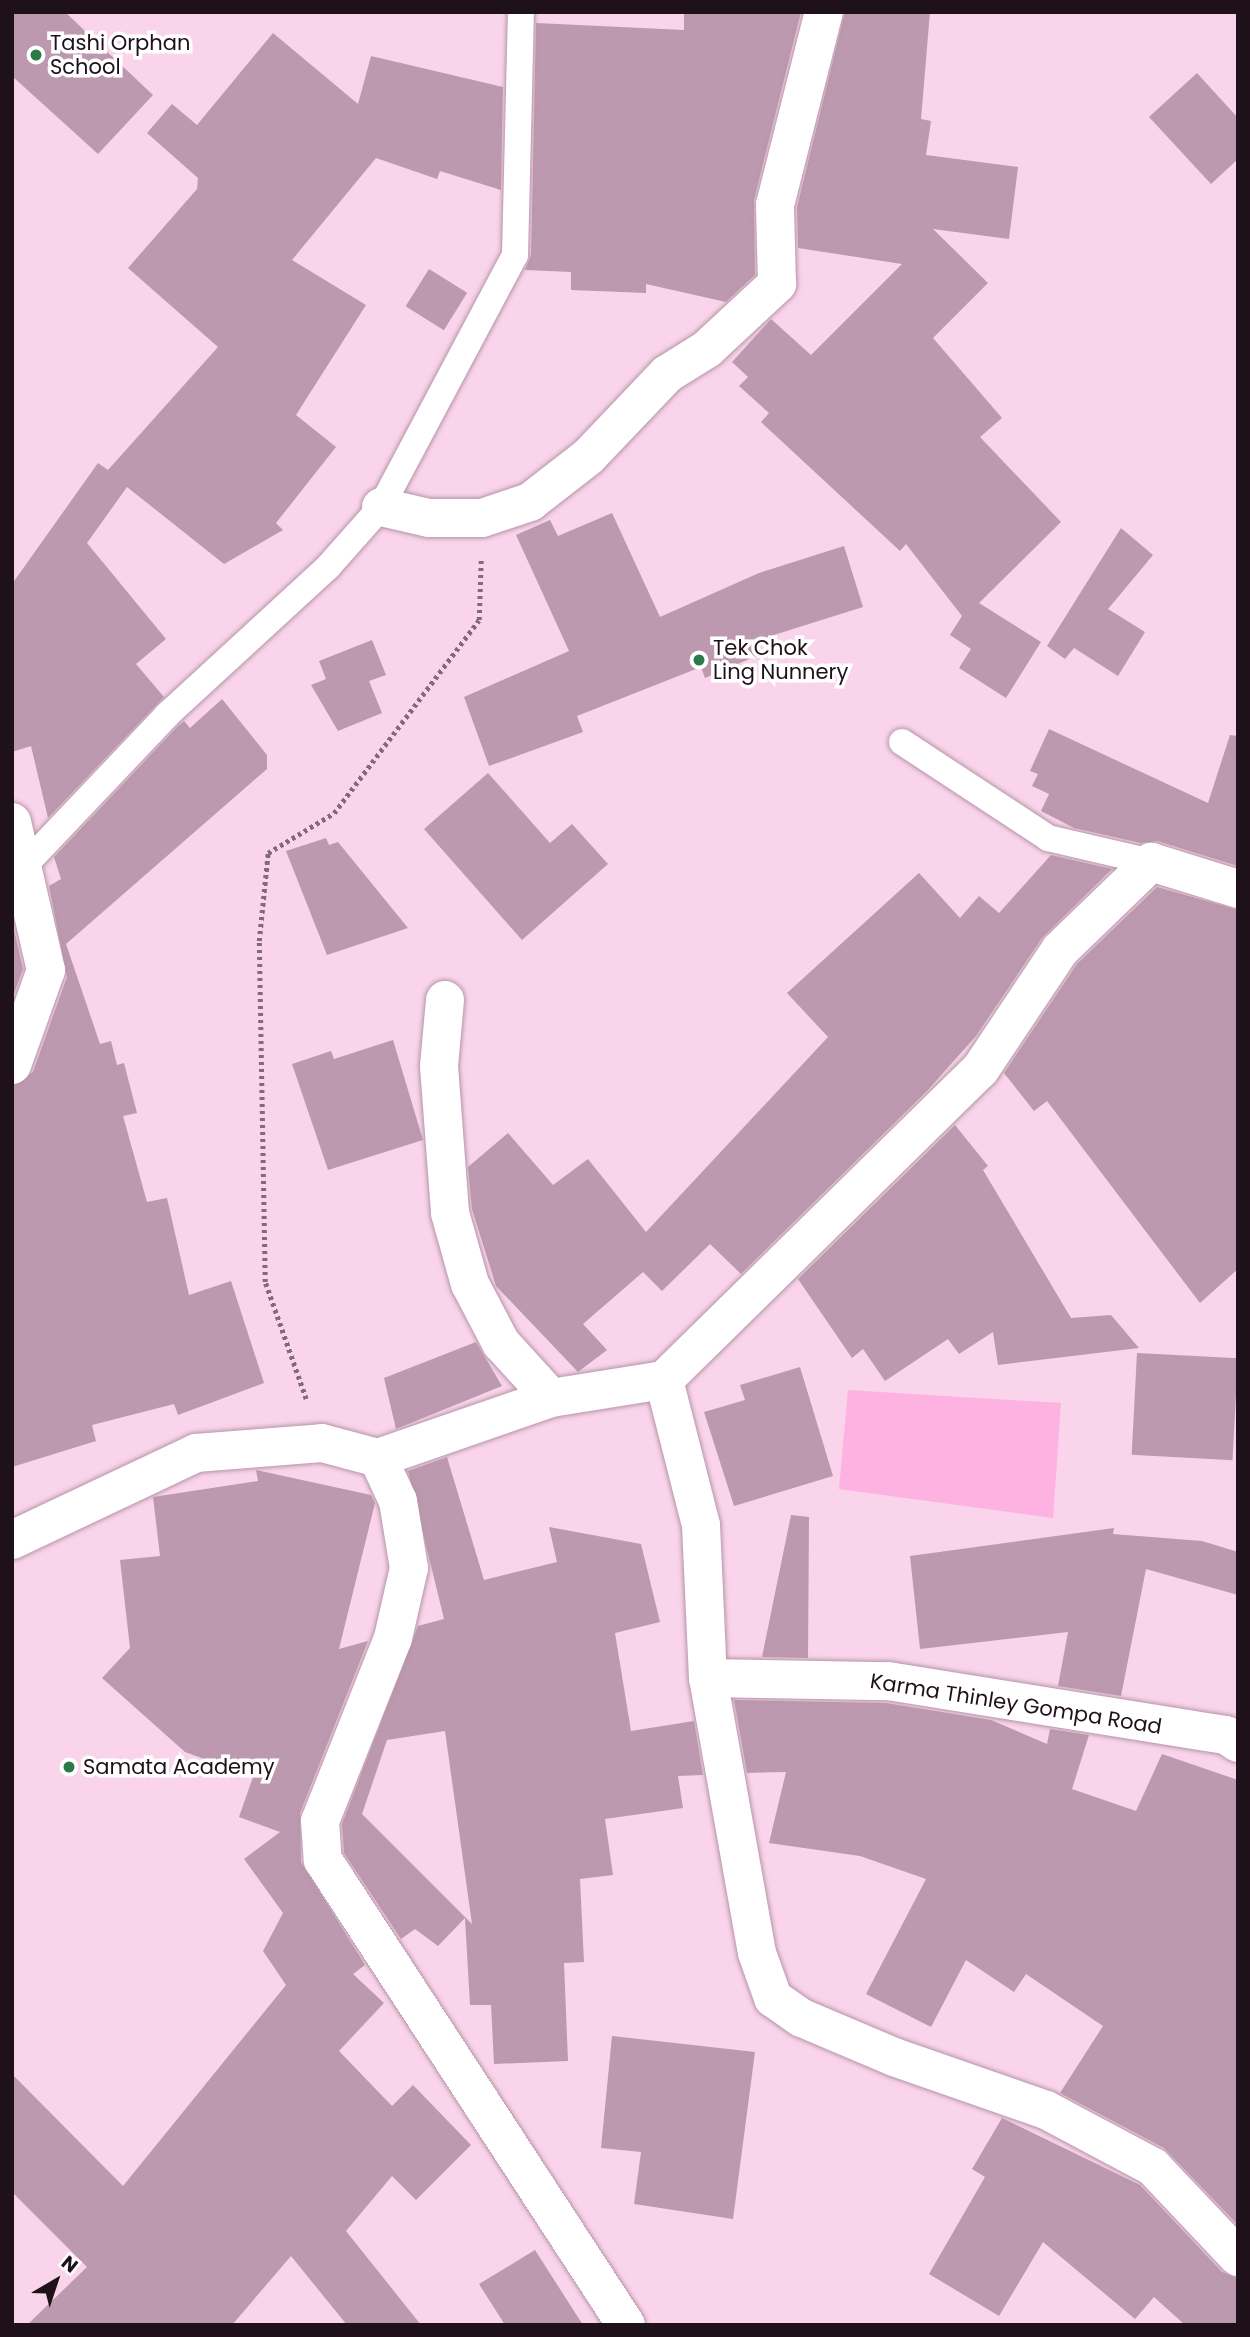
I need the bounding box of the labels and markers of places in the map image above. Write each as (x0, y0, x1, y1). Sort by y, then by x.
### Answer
place label: Tashi Orphan School (50, 30, 190, 80)
marker: Tashi Orphan School (28, 47, 44, 63)
place label: Tek Chok Ling Nunnery (713, 635, 848, 685)
marker: Tek Chok Ling Nunnery (691, 652, 707, 668)
place label: Samata Academy (83, 1754, 275, 1780)
marker: Samata Academy (61, 1759, 77, 1775)

